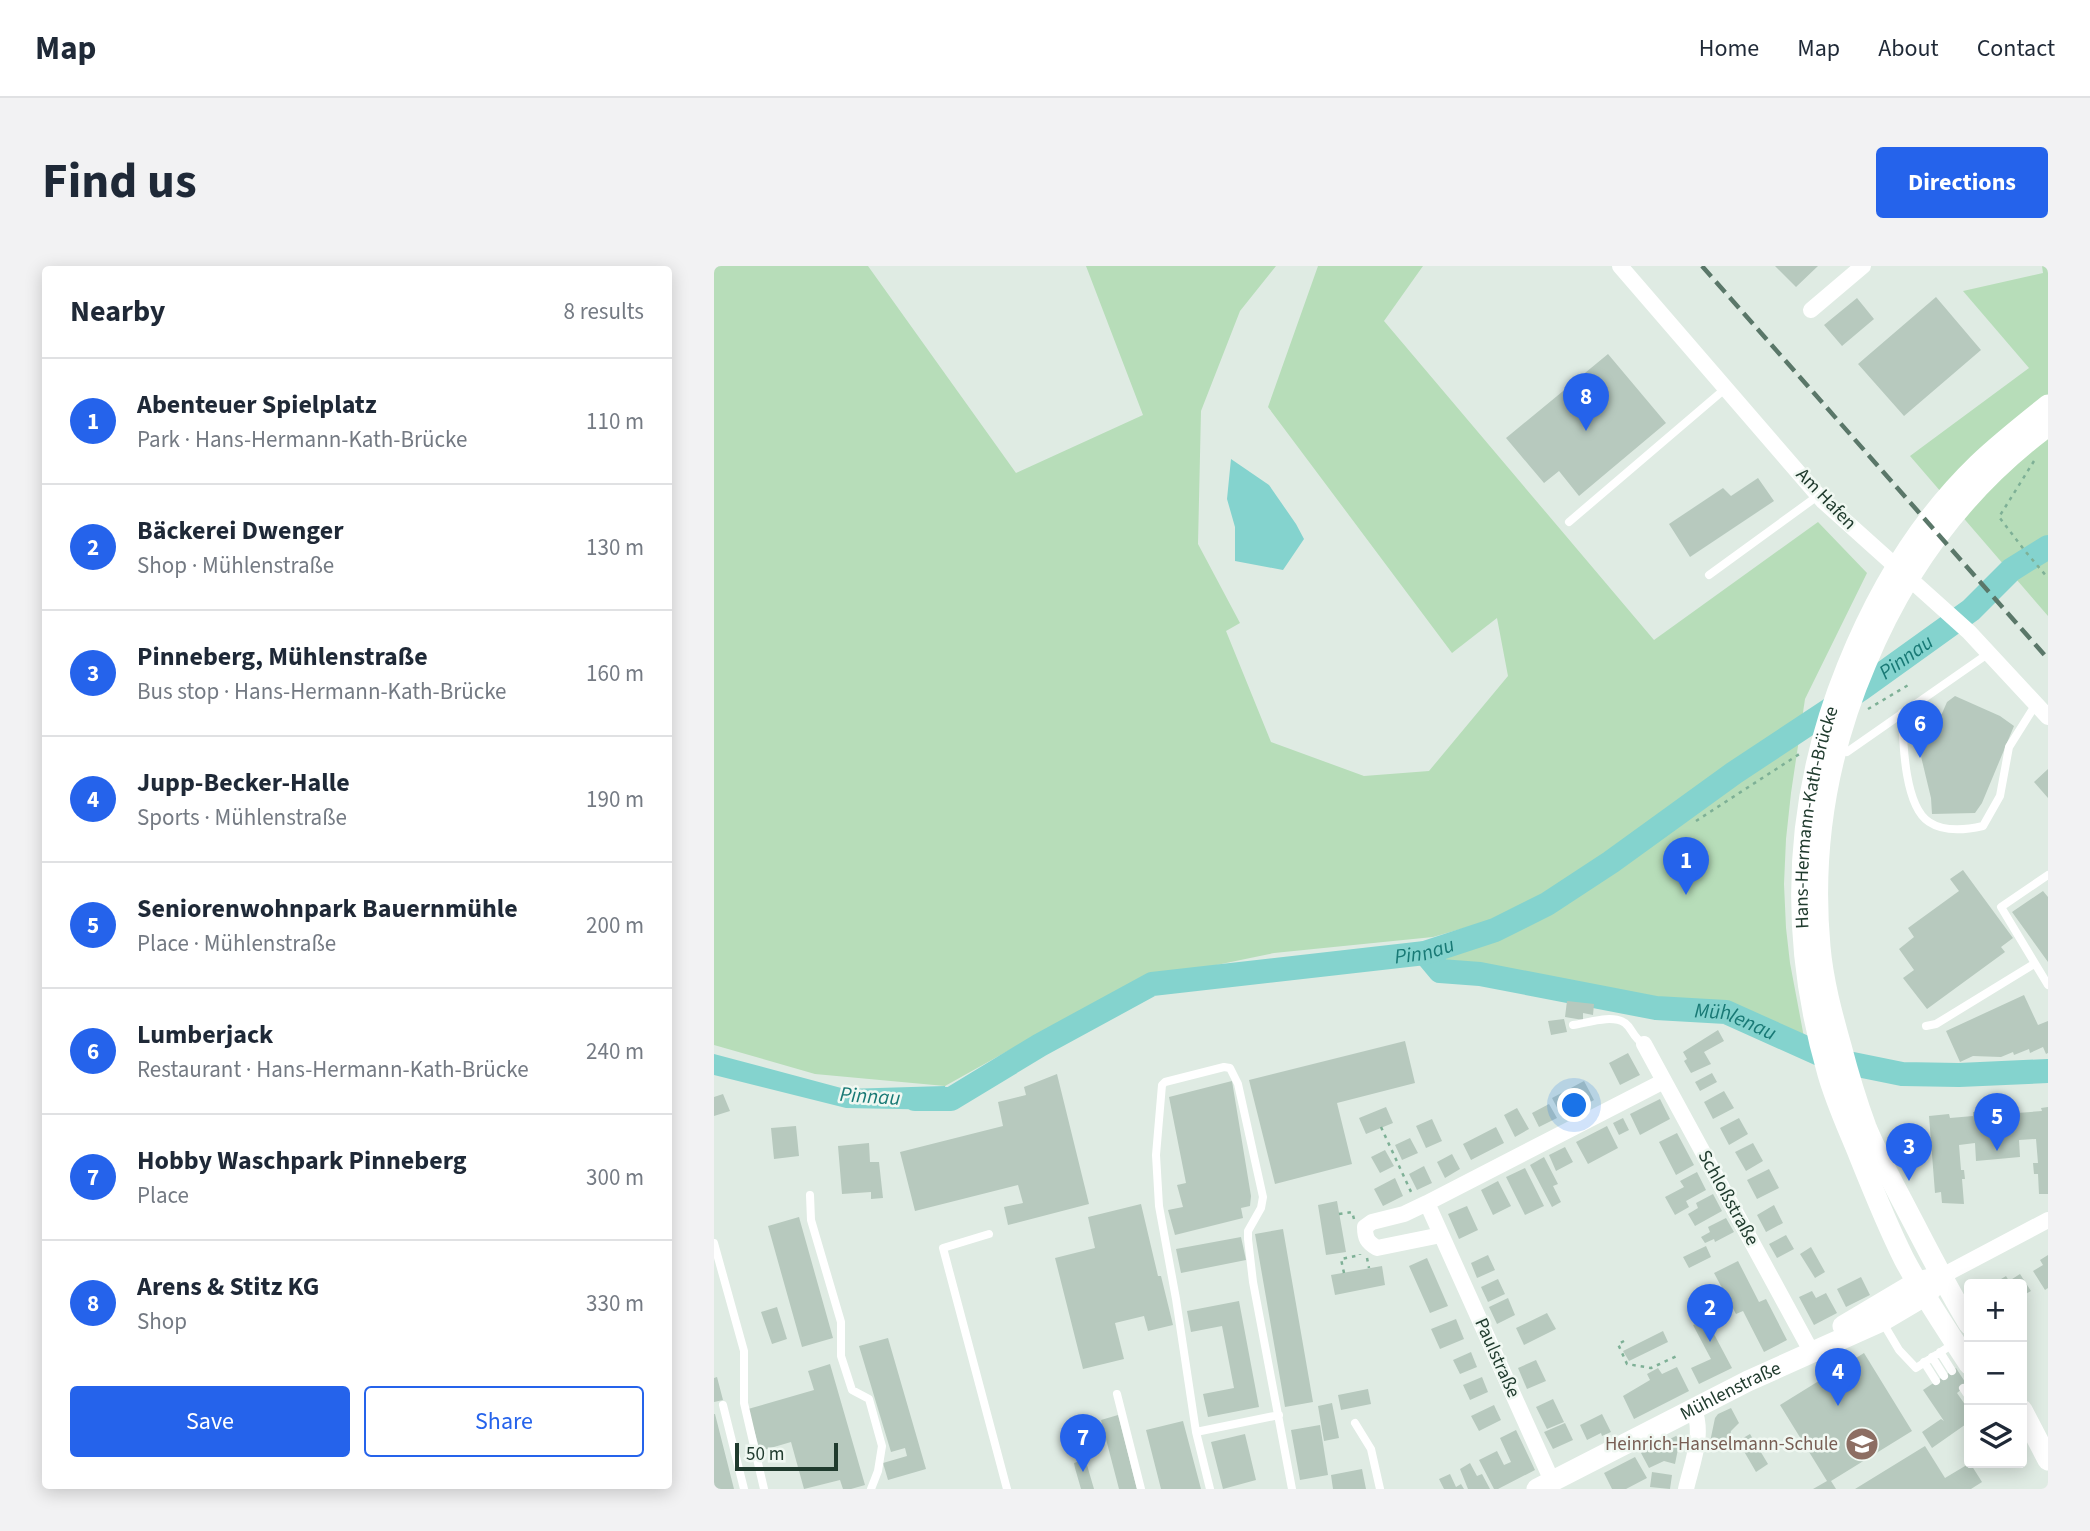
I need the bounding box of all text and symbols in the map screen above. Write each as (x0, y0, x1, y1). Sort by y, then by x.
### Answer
text: Map (35, 25, 96, 72)
text: Home (1699, 31, 1759, 66)
text: Map (1797, 31, 1840, 66)
text: About (1878, 31, 1939, 66)
text: Contact (1977, 31, 2055, 66)
text: Find us (42, 147, 197, 217)
button: Directions (1876, 147, 2048, 218)
text: Nearby (70, 290, 165, 333)
text: 8 results (564, 295, 644, 328)
pin: 8 (1563, 373, 1609, 431)
text: Abenteuer Spielplatz (137, 386, 377, 423)
text: 1 (87, 405, 99, 438)
text: 110 m (586, 405, 644, 438)
text: Park · Hans-Hermann-Kath-Brücke (137, 423, 467, 456)
street label: Am Hafen (1790, 462, 1862, 536)
text: Bäckerei Dwenger (137, 512, 344, 549)
text: 2 (87, 531, 99, 564)
text: 130 m (586, 531, 644, 564)
text: Shop · Mühlenstraße (137, 549, 334, 582)
water label: Pinnau (1872, 627, 1939, 687)
text: Pinneberg, Mühlenstraße (137, 638, 428, 675)
text: 3 (87, 657, 99, 690)
text: 160 m (586, 657, 644, 690)
text: Bus stop · Hans-Hermann-Kath-Brücke (137, 675, 507, 708)
pin: 6 (1897, 700, 1943, 758)
street label: Hans-Hermann-Kath-Brücke (1788, 703, 1845, 929)
text: Jupp-Becker-Halle (137, 764, 350, 801)
text: 4 (87, 783, 99, 816)
text: 190 m (586, 783, 644, 816)
text: Sports · Mühlenstraße (137, 801, 347, 834)
pin: 1 (1663, 837, 1709, 895)
text: Seniorenwohnpark Bauernmühle (137, 890, 518, 927)
text: 5 (87, 909, 99, 942)
text: 200 m (586, 909, 644, 942)
text: Place · Mühlenstraße (137, 927, 336, 960)
water label: Pinnau (1393, 929, 1458, 971)
water label: Mühlenau (1694, 995, 1781, 1048)
text: Lumberjack (137, 1016, 273, 1053)
text: 6 (87, 1035, 99, 1068)
text: 240 m (586, 1035, 644, 1068)
text: Restaurant · Hans-Hermann-Kath-Brücke (137, 1053, 529, 1086)
water label: Pinnau (839, 1079, 901, 1113)
your location (1557, 1088, 1591, 1122)
pin: 5 (1974, 1093, 2020, 1151)
pin: 3 (1886, 1123, 1932, 1181)
text: Hobby Waschpark Pinneberg (137, 1142, 467, 1179)
street label: Schloßstraße (1691, 1145, 1765, 1251)
text: 7 (87, 1161, 99, 1194)
text: 300 m (586, 1161, 644, 1194)
text: Place (137, 1179, 189, 1212)
text: Arens & Stitz KG (137, 1268, 319, 1305)
map controls (1964, 1279, 2027, 1468)
button: + (1964, 1279, 2027, 1342)
pin: 2 (1687, 1284, 1733, 1342)
text: 8 (87, 1287, 99, 1320)
text: 330 m (586, 1287, 644, 1320)
text: Shop (137, 1305, 187, 1338)
street label: Paulstraße (1467, 1314, 1527, 1402)
button: − (1964, 1342, 2027, 1405)
pin: 4 (1815, 1348, 1861, 1406)
street label: Mühlenstraße (1675, 1355, 1785, 1427)
button: Save (70, 1386, 350, 1457)
button: Share (364, 1386, 644, 1457)
button: layers (1964, 1405, 2027, 1468)
pin: 7 (1060, 1414, 1106, 1472)
school or university icon: Heinrich-Hanselmann-Schule (1843, 1425, 1881, 1463)
place label: Heinrich-Hanselmann-Schule (1605, 1431, 1838, 1458)
scale bar (735, 1440, 838, 1472)
text: 50 m (746, 1441, 784, 1468)

